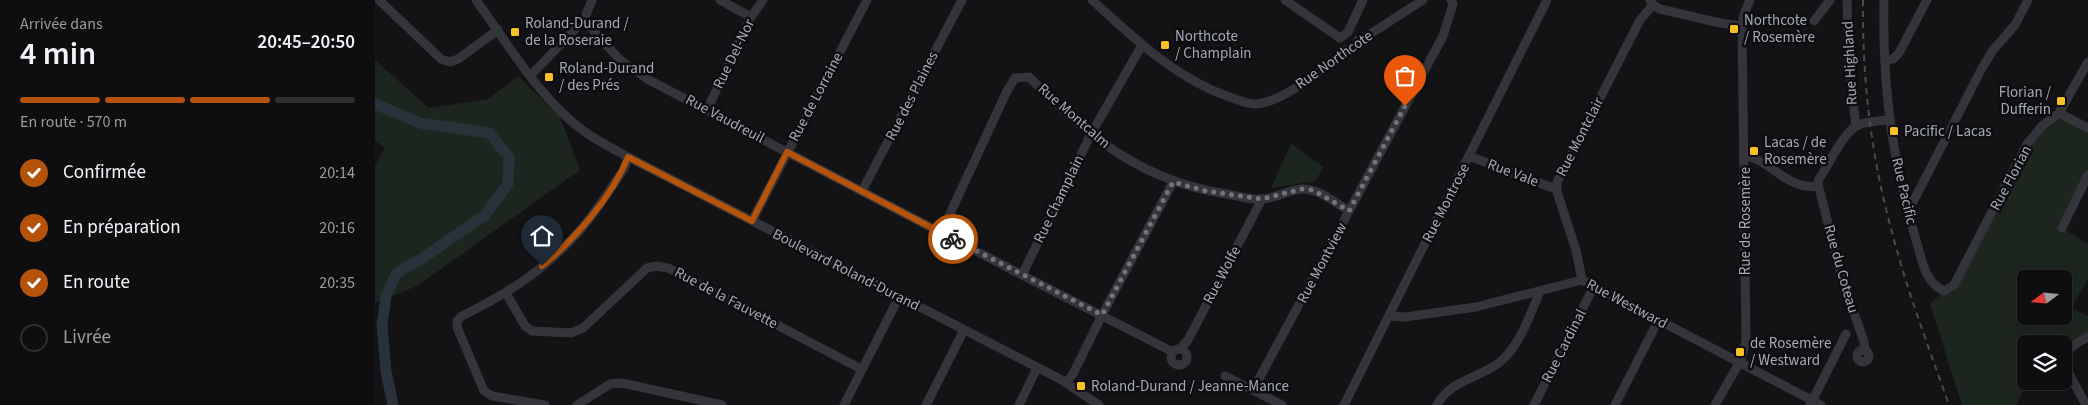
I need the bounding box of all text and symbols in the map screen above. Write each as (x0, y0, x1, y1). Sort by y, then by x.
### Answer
place label: Northcote / Rosemère (1744, 10, 1815, 48)
text: Arrivée dans (20, 13, 103, 35)
place label: Roland-Durand / de la Roseraie (525, 13, 629, 51)
street label: Rue Del-Nor (708, 15, 760, 92)
street label: Rue Highland (1837, 20, 1863, 106)
marker: Northcote / Rosemère (1728, 23, 1740, 35)
marker: Roland-Durand / de la Roseraie (509, 26, 521, 38)
place label: Northcote / Champlain (1175, 26, 1252, 64)
street label: Rue Northcote (1291, 26, 1377, 94)
text: 20:45–20:50 (257, 29, 355, 56)
text: 4 min (20, 31, 96, 77)
marker: Northcote / Champlain (1159, 39, 1171, 51)
street label: Rue des Plaines (880, 48, 944, 144)
street label: Rue de Lorraine (784, 49, 848, 145)
pin (1384, 55, 1426, 106)
place label: Roland-Durand / des Prés (559, 58, 654, 96)
icon: bag (1391, 62, 1419, 90)
marker: Roland-Durand / des Prés (543, 71, 555, 83)
street label: Rue Montcalm (1033, 79, 1115, 153)
place label: Florian / Dufferin (1999, 82, 2052, 120)
street label: Rue Vaudreuil (682, 89, 768, 149)
street label: Rue Montclair (1551, 93, 1609, 180)
marker: Florian / Dufferin (2055, 95, 2067, 107)
text: En route · 570 m (20, 111, 127, 133)
place label: Pacific / Lacas (1904, 121, 1992, 142)
marker: Pacific / Lacas (1888, 125, 1900, 137)
place label: Lacas / de Rosemère (1764, 132, 1827, 170)
street label: Rue Florian (1985, 142, 2037, 214)
marker: Lacas / de Rosemère (1748, 145, 1760, 157)
street label: Rue Champlain (1029, 151, 1089, 247)
street label: Rue Vale (1484, 154, 1542, 192)
street label: Rue Pacific (1886, 156, 1922, 227)
icon: check (20, 159, 48, 187)
text: Confirmée (63, 159, 146, 186)
street label: Rue Montrose (1417, 160, 1475, 246)
text: 20:14 (319, 162, 355, 184)
street label: Rue de Rosemère (1735, 167, 1756, 275)
icon: check (20, 214, 48, 242)
text: En préparation (63, 214, 181, 241)
courier (928, 214, 978, 264)
pin (521, 215, 563, 266)
text: 20:16 (319, 217, 355, 239)
street label: Rue Montview (1292, 219, 1352, 307)
icon: home (528, 222, 556, 250)
street label: Rue du Coteau (1818, 222, 1864, 316)
street label: Boulevard Roland-Durand (769, 224, 923, 316)
icon: bike (939, 225, 967, 253)
street label: Rue Wolfe (1198, 242, 1246, 308)
street label: Rue de la Fauvette (671, 262, 781, 334)
icon: check (20, 269, 48, 297)
text: En route (63, 269, 130, 296)
north arrow (2017, 270, 2073, 325)
map controls (2017, 270, 2072, 390)
text: 20:35 (319, 272, 355, 294)
street label: Rue Westward (1583, 274, 1671, 334)
street label: Rue Cardinal (1537, 305, 1592, 386)
text: Livrée (63, 324, 111, 351)
place label: de Rosemère / Westward (1750, 333, 1831, 371)
button: layers (2017, 335, 2072, 390)
marker: de Rosemère / Westward (1734, 346, 1746, 358)
place label: Roland-Durand / Jeanne-Mance (1091, 376, 1289, 397)
marker: Roland-Durand / Jeanne-Mance (1075, 380, 1087, 392)

